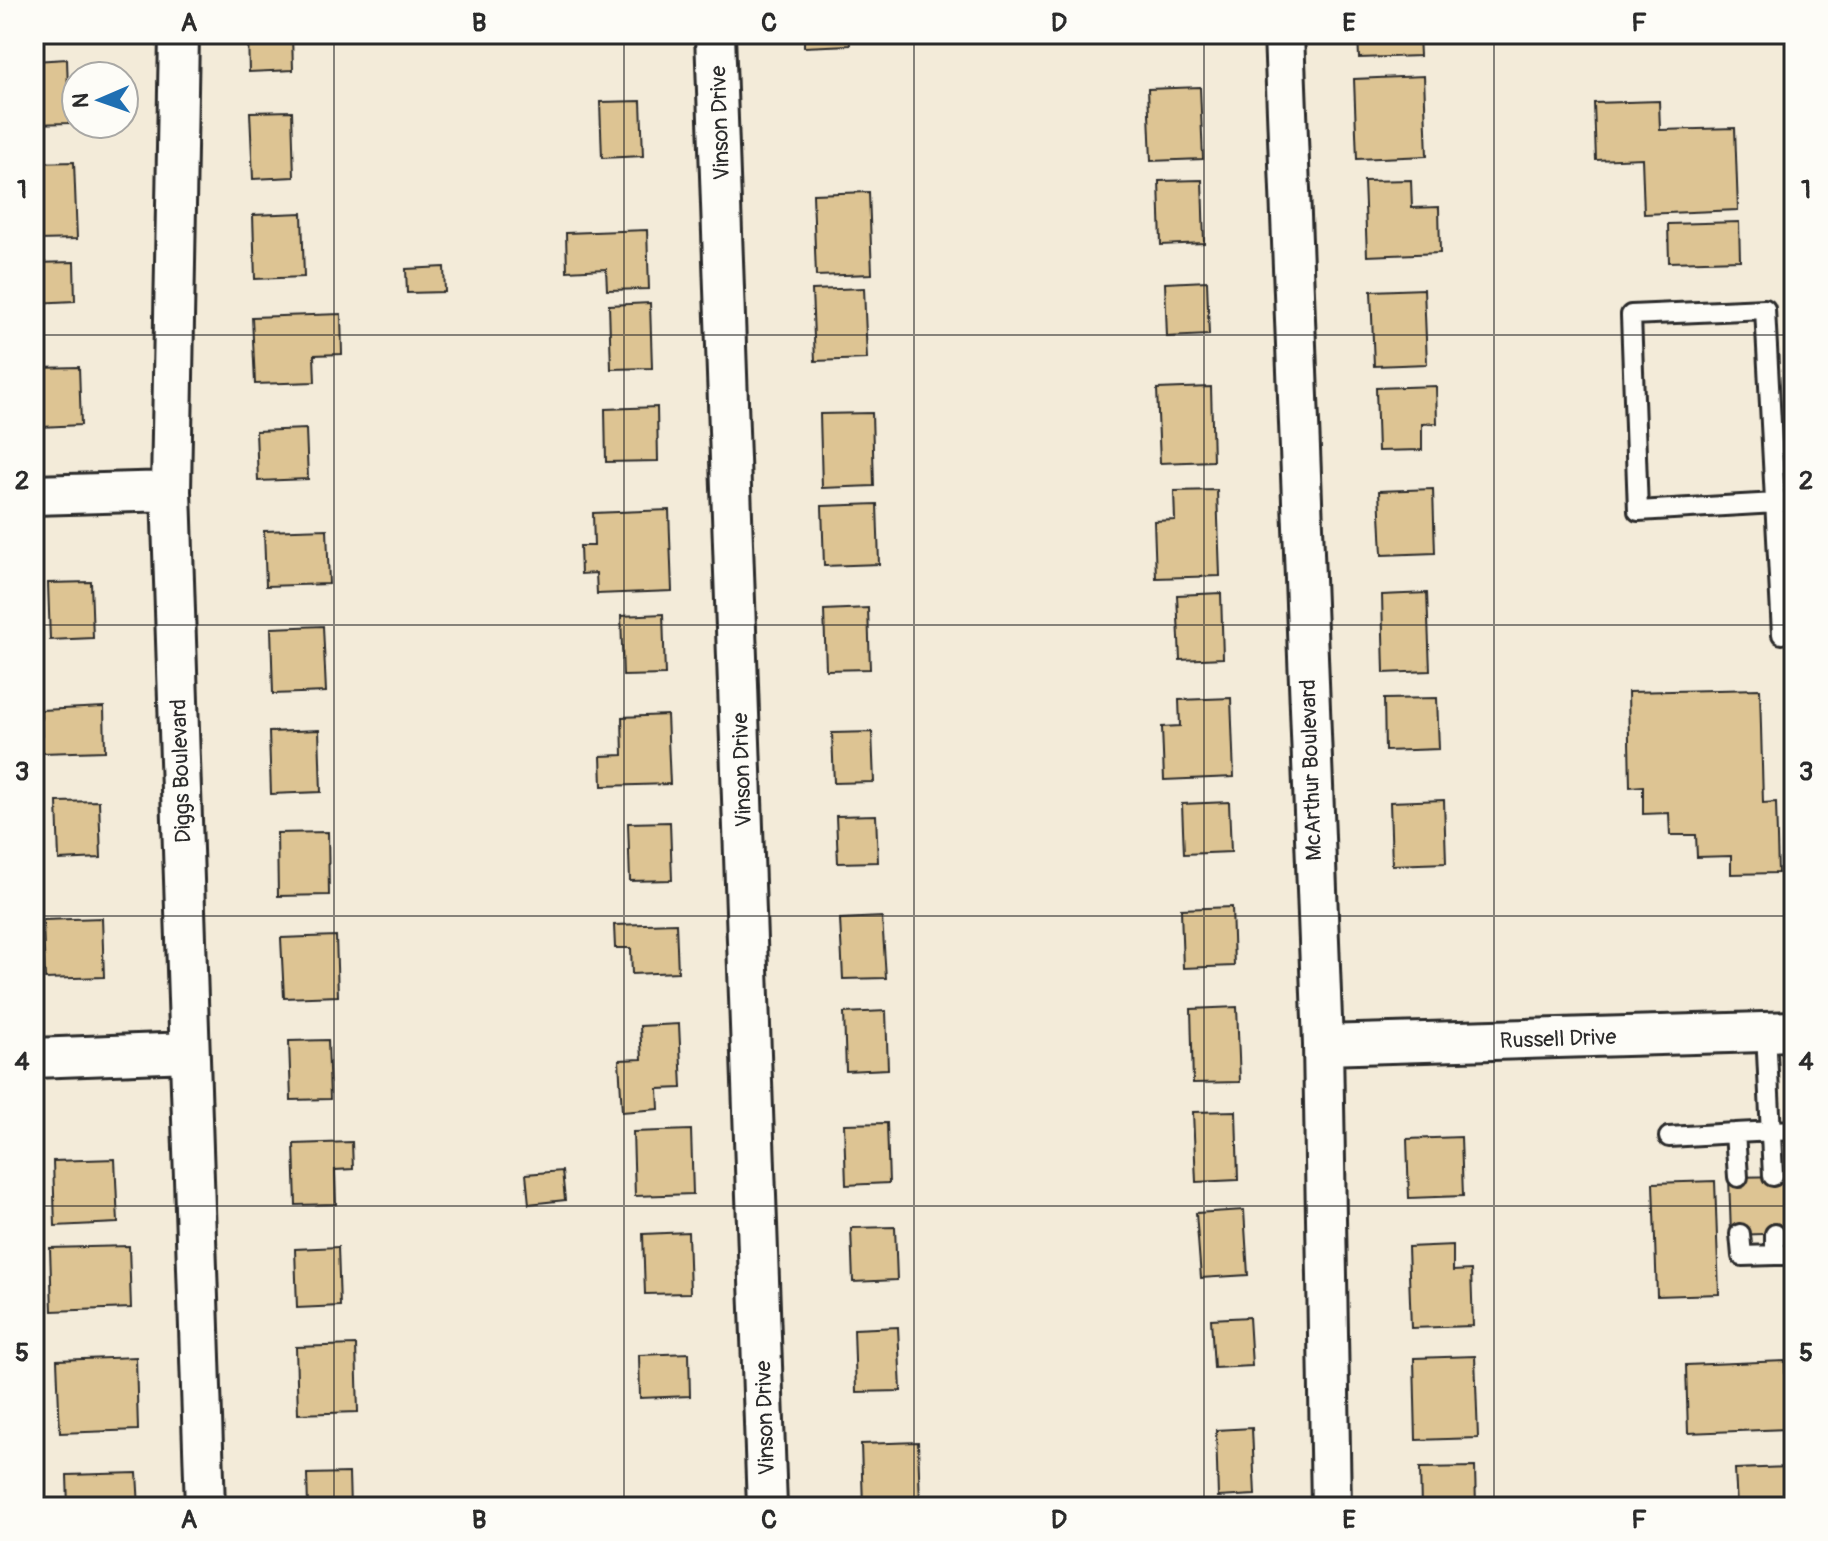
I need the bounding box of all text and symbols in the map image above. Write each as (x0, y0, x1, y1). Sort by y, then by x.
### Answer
text: A (181, 7, 198, 39)
text: B (472, 7, 486, 39)
text: C (761, 7, 777, 39)
text: D (1051, 7, 1067, 39)
text: E (1342, 7, 1356, 39)
text: F (1631, 7, 1647, 39)
north arrow (60, 60, 140, 140)
street label: Vinson Drive (704, 65, 736, 181)
text: N (67, 93, 95, 109)
text: 1 (17, 174, 27, 206)
text: 1 (1801, 174, 1811, 206)
text: 2 (15, 465, 29, 497)
text: 2 (1799, 465, 1813, 497)
street label: McArthur Boulevard (1294, 679, 1328, 861)
street label: Diggs Boulevard (164, 698, 198, 844)
street label: Vinson Drive (726, 712, 758, 828)
text: 3 (15, 756, 29, 788)
text: 3 (1799, 756, 1813, 788)
street label: Russell Drive (1499, 1023, 1617, 1055)
text: 4 (14, 1046, 30, 1078)
text: 4 (1798, 1046, 1814, 1078)
text: 5 (15, 1337, 29, 1369)
text: 5 (1799, 1337, 1813, 1369)
street label: Vinson Drive (749, 1360, 781, 1476)
text: A (181, 1504, 198, 1536)
text: B (472, 1504, 486, 1536)
text: C (761, 1504, 777, 1536)
text: D (1051, 1504, 1067, 1536)
text: E (1342, 1504, 1356, 1536)
text: F (1631, 1504, 1647, 1536)

